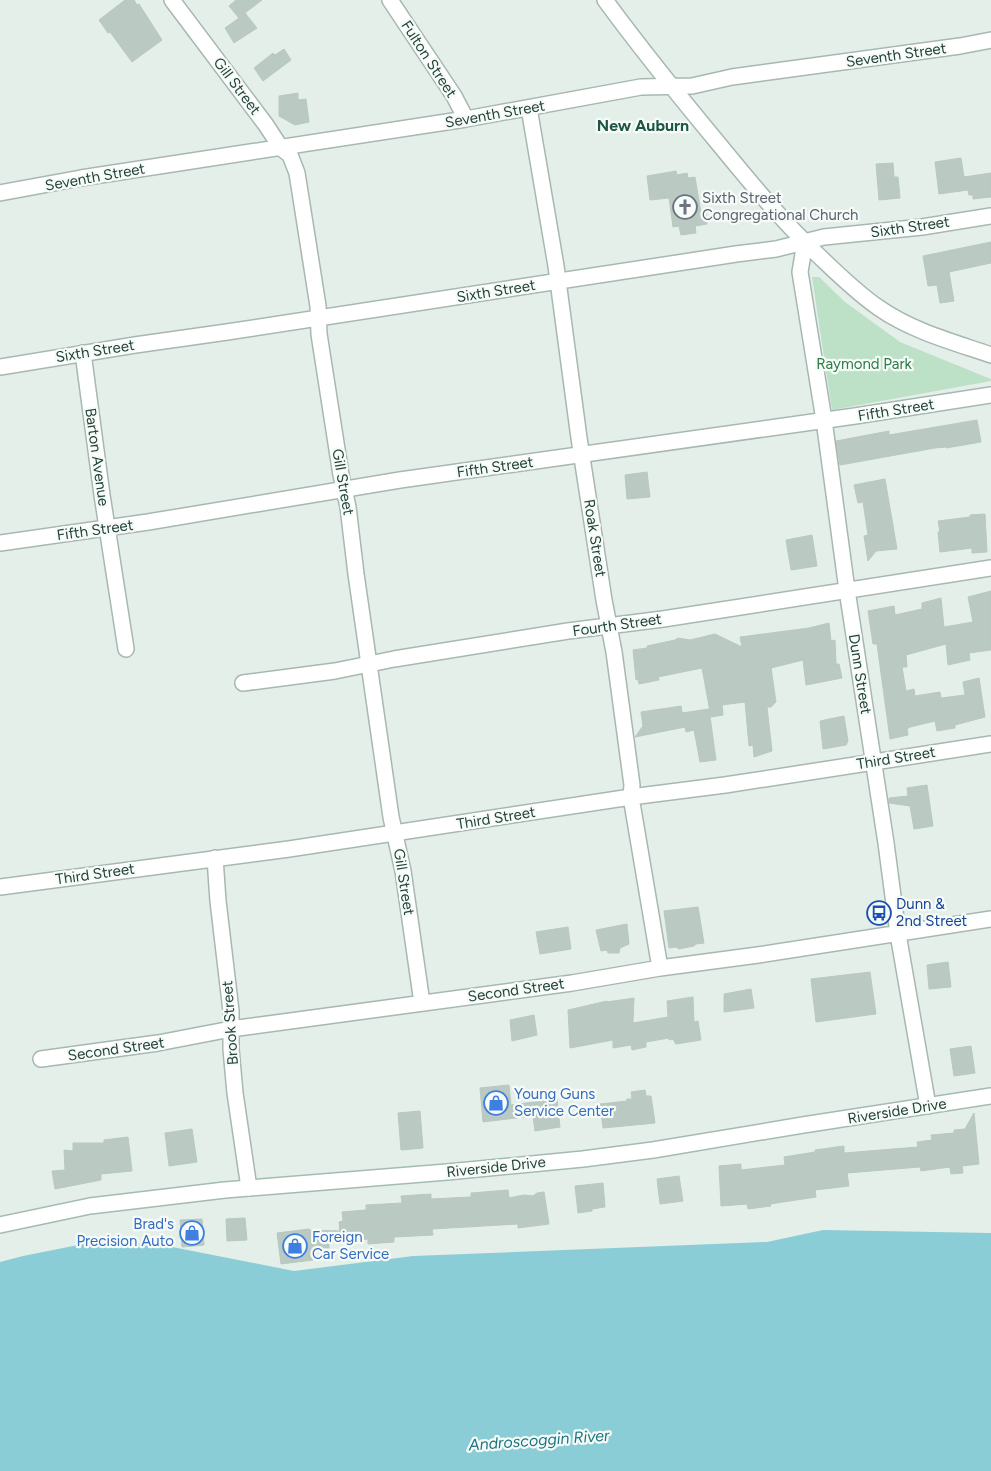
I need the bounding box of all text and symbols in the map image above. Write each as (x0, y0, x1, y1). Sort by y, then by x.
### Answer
street label: Fulton Street (397, 17, 461, 101)
street label: Seventh Street (845, 39, 948, 71)
street label: Gill Street (210, 54, 265, 119)
street label: Seventh Street (444, 96, 547, 132)
district label: New Auburn (597, 116, 689, 135)
street label: Seventh Street (44, 159, 147, 195)
place label: Sixth Street Congregational Church (702, 189, 858, 224)
church icon: Sixth Street Congregational Church (672, 194, 698, 220)
street label: Sixth Street (869, 213, 951, 241)
street label: Sixth Street (455, 276, 537, 306)
street label: Sixth Street (54, 336, 136, 366)
park label: Raymond Park (816, 355, 913, 373)
street label: Fifth Street (857, 395, 936, 425)
street label: Barton Avenue (81, 407, 113, 507)
street label: Gill Street (328, 447, 358, 517)
street label: Fifth Street (456, 453, 535, 481)
street label: Roak Street (580, 498, 610, 579)
street label: Fifth Street (56, 516, 135, 544)
street label: Fourth Street (571, 610, 663, 640)
street label: Dunn Street (845, 633, 875, 716)
street label: Third Street (855, 743, 937, 773)
street label: Third Street (455, 803, 537, 833)
street label: Gill Street (390, 847, 418, 917)
street label: Third Street (54, 859, 136, 888)
place label: Dunn & 2nd Street (896, 895, 968, 930)
bus stop icon: Dunn & 2nd Street (866, 900, 892, 926)
street label: Second Street (467, 974, 566, 1006)
street label: Brook Street (218, 980, 242, 1066)
street label: Second Street (67, 1033, 166, 1065)
place label: Young Guns Service Center (514, 1085, 614, 1120)
shop icon: Young Guns Service Center (483, 1090, 509, 1116)
street label: Riverside Drive (846, 1094, 948, 1128)
street label: Riverside Drive (446, 1153, 546, 1181)
place label: Brad's Precision Auto (76, 1215, 174, 1250)
shop icon: Brad's Precision Auto (179, 1220, 205, 1246)
place label: Foreign Car Service (312, 1228, 389, 1263)
shop icon: Foreign Car Service (282, 1233, 308, 1259)
water label: Androscoggin River (467, 1426, 611, 1454)

